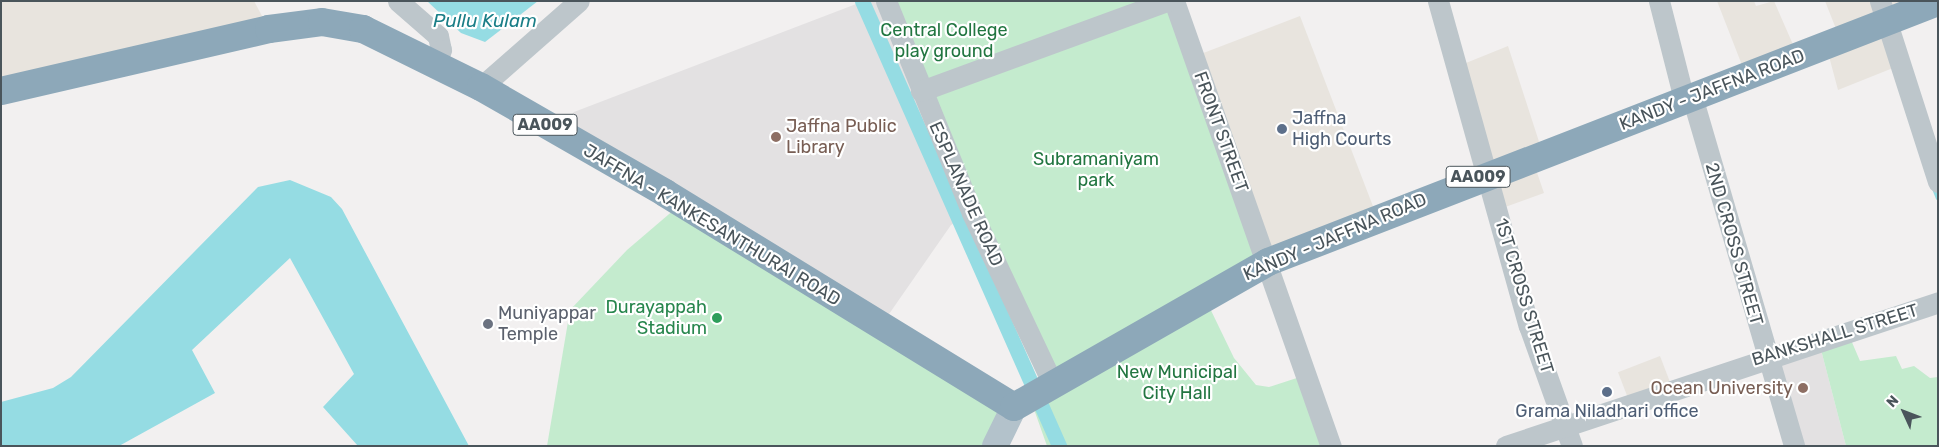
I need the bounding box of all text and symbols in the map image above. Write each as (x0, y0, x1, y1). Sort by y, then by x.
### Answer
water label: Pullu Kulam (433, 10, 537, 32)
park label: Central College play ground (880, 20, 1008, 62)
street label: KANDY - JAFFNA ROAD (1616, 44, 1808, 136)
street label: FRONT STREET (1189, 68, 1253, 196)
place label: Jaffna High Courts (1292, 108, 1392, 150)
road number: AA009 (512, 112, 578, 138)
place label: Jaffna Public Library (786, 116, 897, 158)
street label: ESPLANADE ROAD (924, 118, 1008, 270)
marker: Jaffna High Courts (1276, 123, 1288, 135)
marker: Jaffna Public Library (770, 131, 782, 143)
street label: JAFFNA - KANKESANTHURAI ROAD (579, 139, 845, 311)
park label: Subramaniyam park (1033, 149, 1159, 192)
street label: 2ND CROSS STREET (1700, 160, 1768, 328)
road number: AA009 (1446, 163, 1510, 190)
street label: KANDY - JAFFNA ROAD (1240, 188, 1430, 286)
street label: 1ST CROSS STREET (1490, 215, 1558, 377)
place label: Durayappah Stadium (605, 297, 707, 340)
street label: BANKSHALL STREET (1749, 299, 1921, 371)
place label: Muniyappar Temple (498, 303, 596, 346)
marker: Durayappah Stadium (711, 312, 723, 324)
marker: Muniyappar Temple (482, 318, 494, 330)
park label: New Municipal City Hall (1117, 362, 1237, 404)
place label: Ocean University (1651, 377, 1793, 399)
marker: Ocean University (1797, 382, 1809, 394)
marker: Grama Niladhari office (1601, 386, 1613, 398)
north arrow (1879, 387, 1929, 437)
text: N (1883, 392, 1902, 411)
place label: Grama Niladhari office (1515, 400, 1699, 422)

